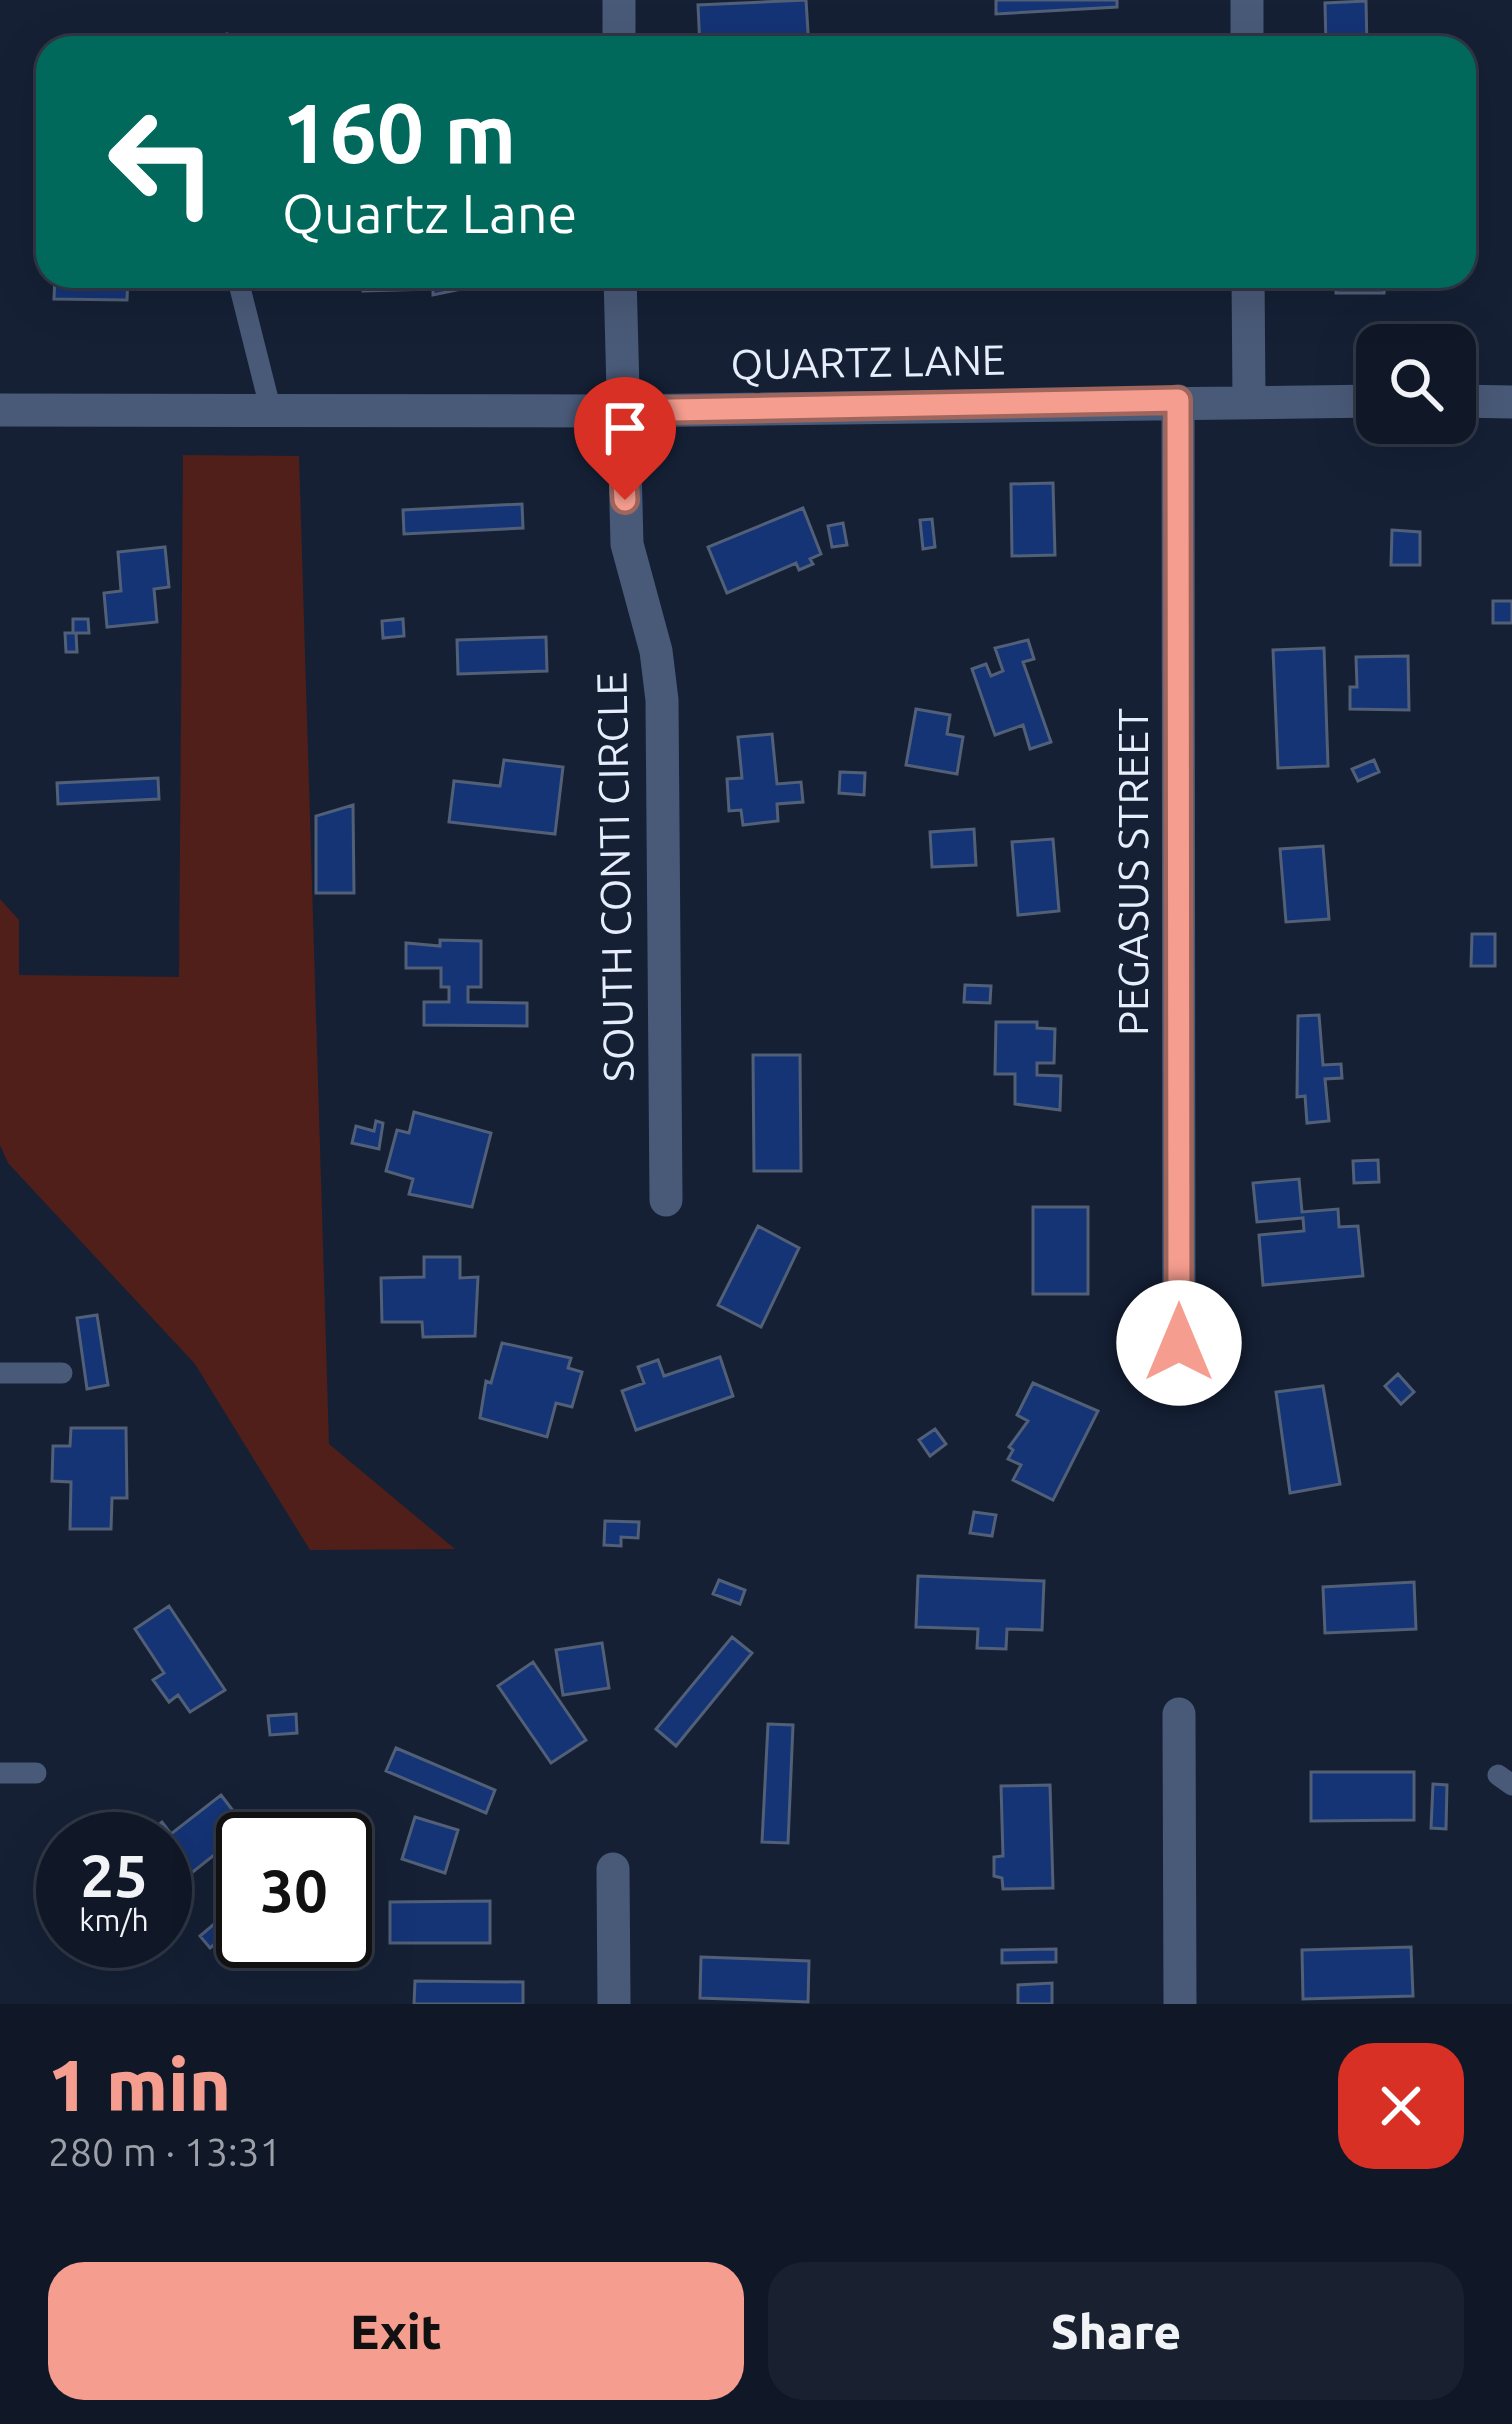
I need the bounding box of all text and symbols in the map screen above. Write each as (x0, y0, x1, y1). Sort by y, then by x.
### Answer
icon: left (84, 84, 240, 240)
text: 160 m (282, 85, 516, 179)
text: Quartz Lane (282, 183, 577, 243)
map controls (1356, 324, 1476, 444)
button: search (1356, 324, 1476, 444)
street label: QUARTZ LANE (730, 336, 1006, 387)
pin (574, 377, 676, 500)
icon: arrive (592, 395, 658, 461)
street label: SOUTH CONTI CIRCLE (587, 672, 642, 1082)
street label: PEGASUS STREET (1109, 708, 1156, 1036)
position arrow (1116, 1280, 1242, 1406)
speed limit sign: 30 (216, 1812, 372, 1968)
text: 25 (80, 1841, 148, 1908)
text: km/h (79, 1903, 149, 1937)
button: close (1338, 2043, 1464, 2169)
text: 1 min (48, 2044, 231, 2125)
text: 280 m · 13:31 (48, 2130, 282, 2173)
button: Exit (48, 2262, 744, 2400)
button: Share (768, 2262, 1464, 2400)

